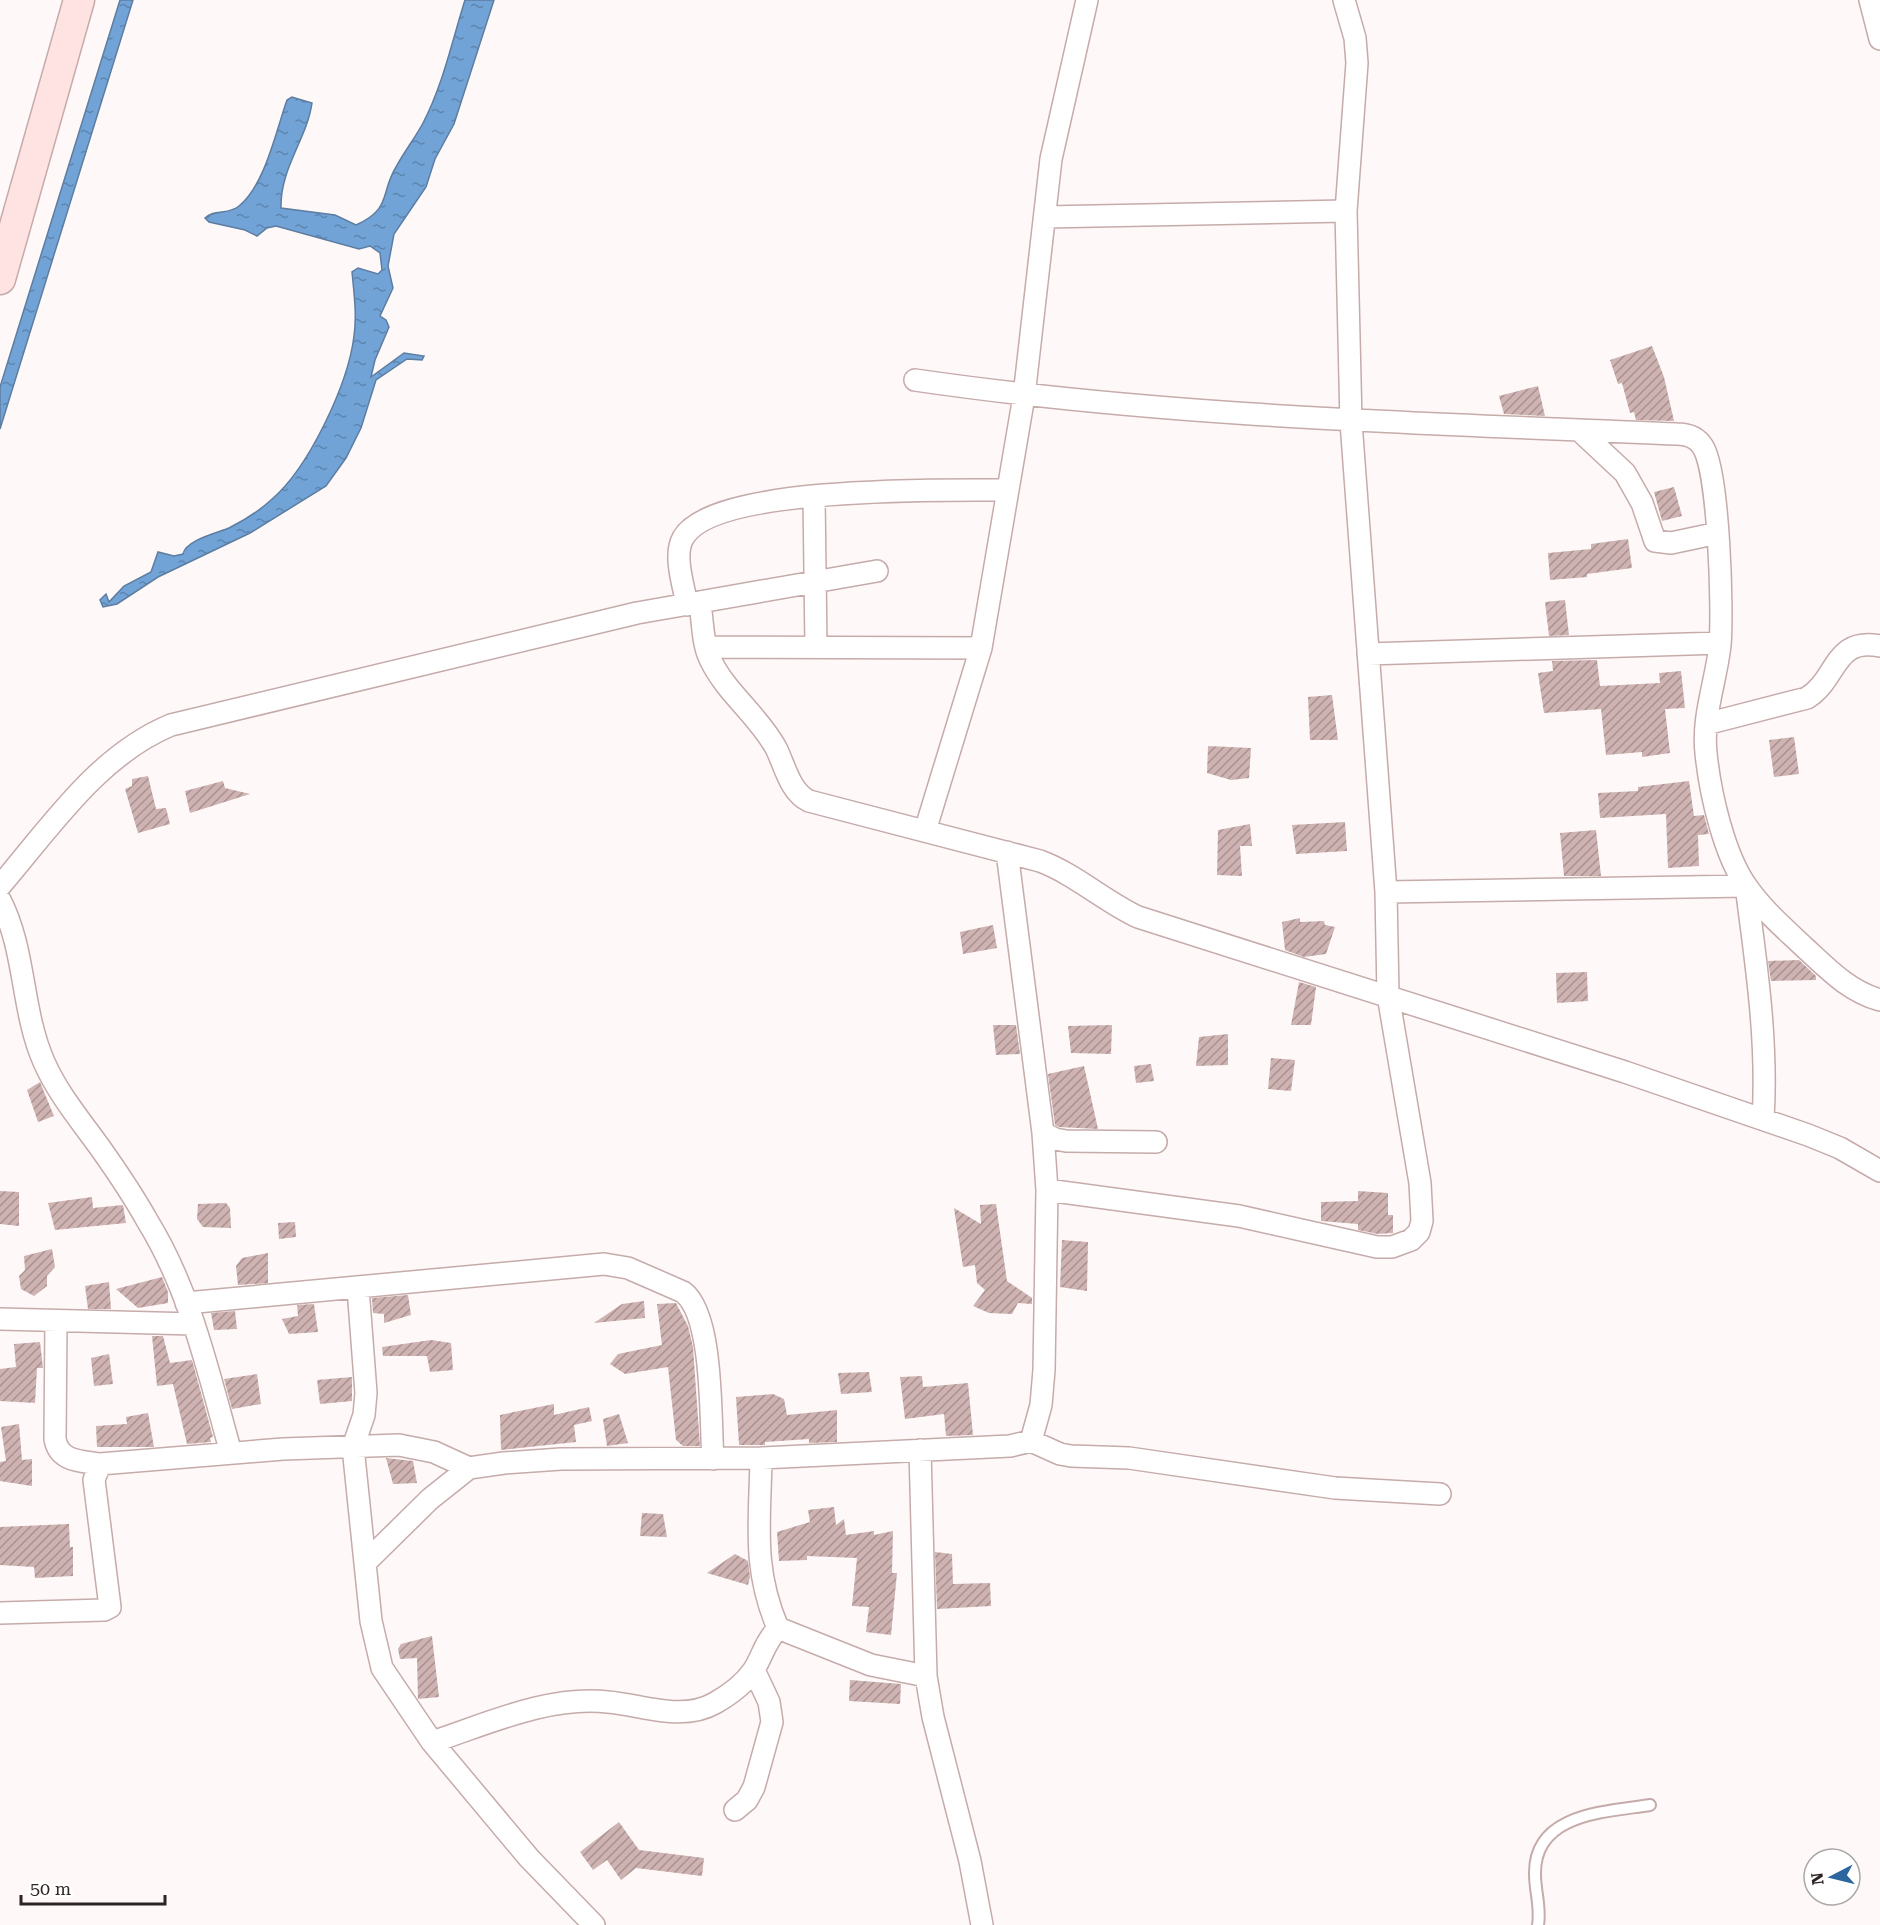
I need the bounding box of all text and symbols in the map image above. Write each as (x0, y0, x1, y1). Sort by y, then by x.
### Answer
north arrow (1802, 1847, 1862, 1907)
scale bar (21, 1868, 165, 1906)
text: N (1807, 1871, 1828, 1886)
text: 50 m (30, 1878, 71, 1899)

